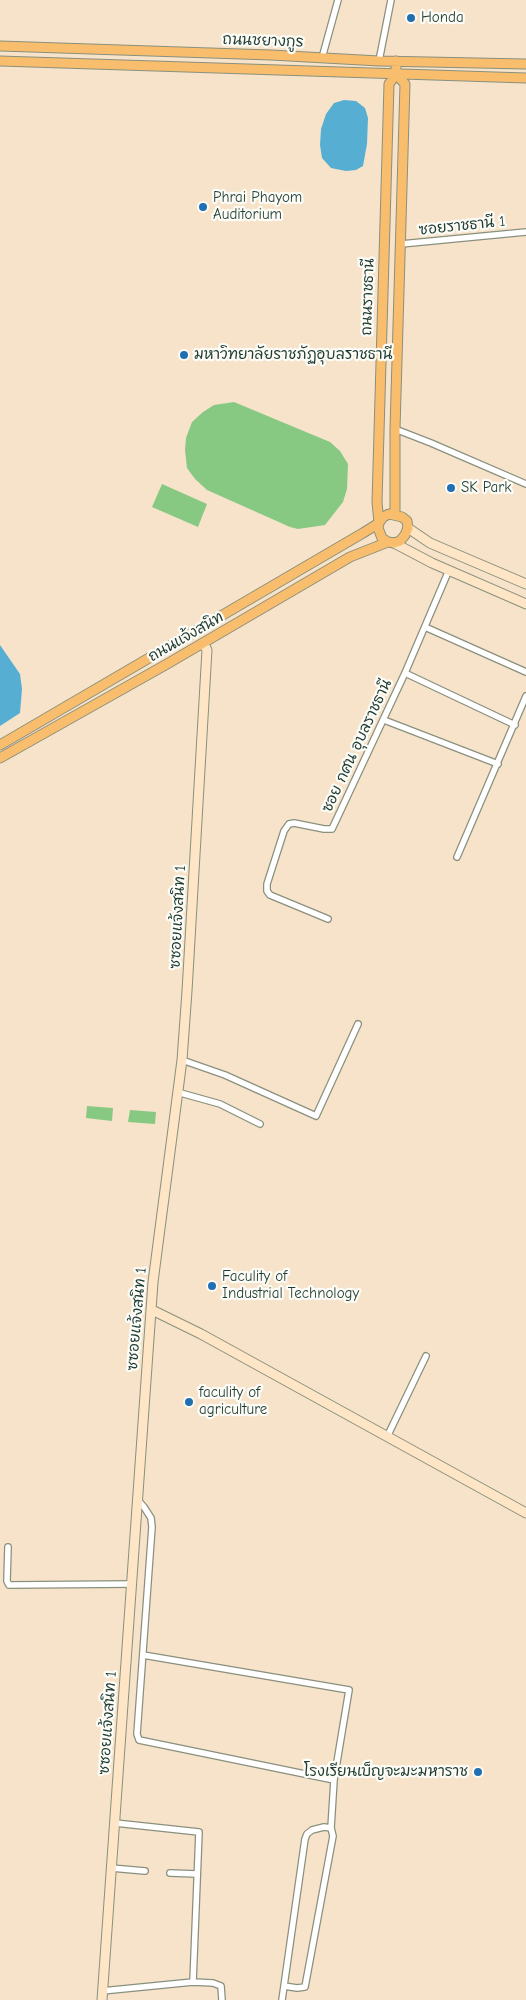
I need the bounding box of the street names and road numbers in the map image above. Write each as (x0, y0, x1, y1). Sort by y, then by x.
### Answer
street label: ถนนชยางกูร (222, 31, 304, 51)
street label: ซอยราชธานี 1 (418, 213, 506, 239)
street label: ถนนราชธานี (358, 258, 378, 336)
street label: ถนนแจ้งสนิท (145, 608, 227, 666)
street label: ซอย กศน อุบลราชธานี (318, 677, 396, 815)
street label: ซซอยแจ้งสนิท 1 (166, 865, 190, 969)
street label: ซซอยแจ้งสนิท 1 (124, 1267, 150, 1371)
street label: ซซอยแจ้งสนิท 1 (95, 1671, 121, 1775)

